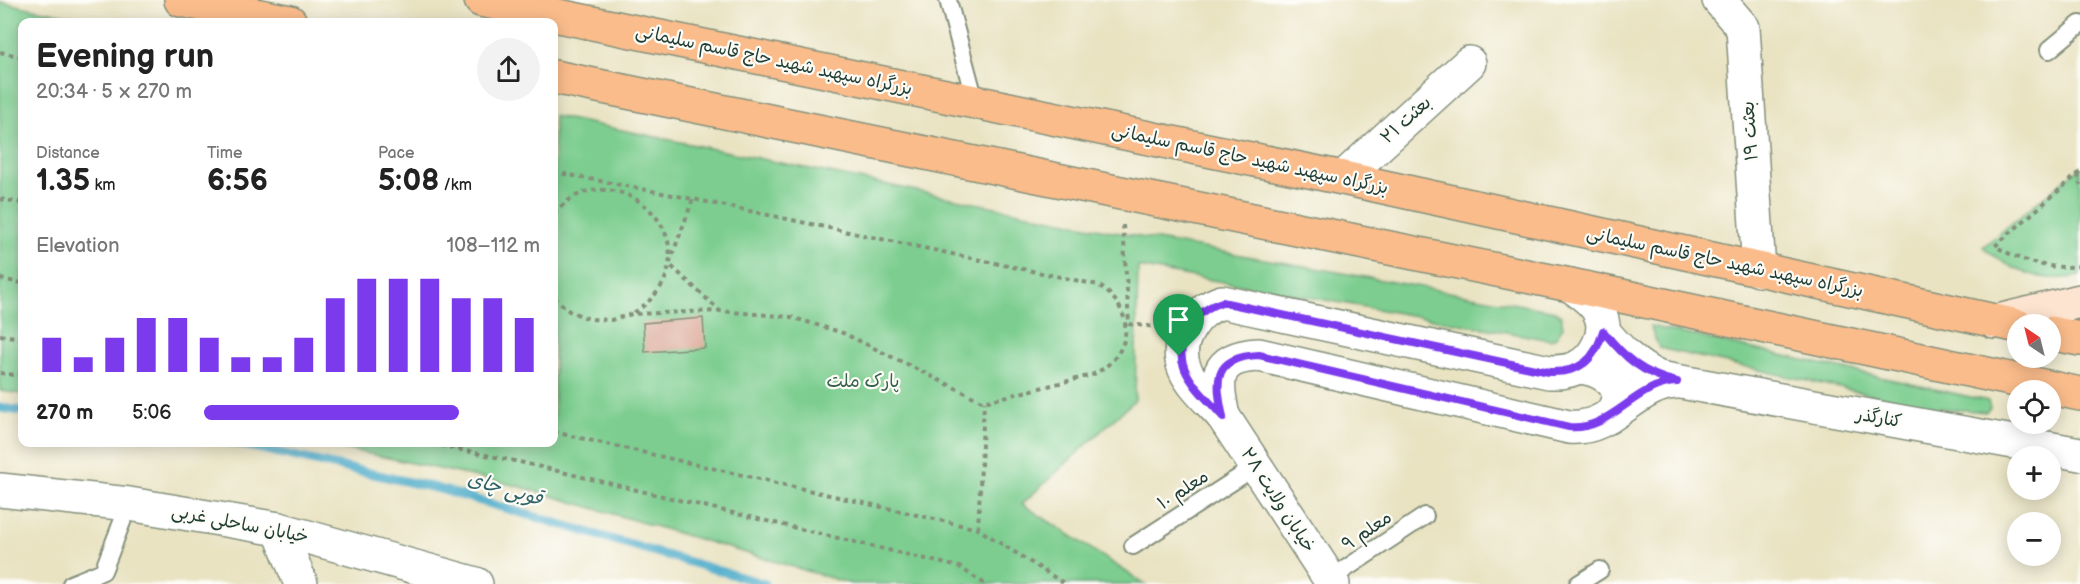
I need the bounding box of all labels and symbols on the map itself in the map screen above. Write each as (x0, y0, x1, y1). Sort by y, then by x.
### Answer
street label: بزرگراه سپهبد شهید حاج قاسم سلیمانی (633, 20, 914, 103)
street label: بعثت ۲۱ (1376, 92, 1436, 148)
street label: بعثت ۱۹ (1737, 100, 1763, 162)
street label: بزرگراه سپهبد شهید حاج قاسم سلیمانی (1109, 119, 1390, 202)
street label: بزرگراه سپهبد شهید حاج قاسم سلیمانی (1584, 222, 1865, 305)
pin (1153, 294, 1204, 356)
north arrow (2007, 314, 2061, 368)
park label: پارک ملت (827, 371, 900, 393)
street label: کنارگذر (1853, 403, 1904, 432)
street label: خیابان ولایت ۲۸ (1236, 444, 1320, 556)
street label: معلم ۱۰ (1153, 466, 1214, 517)
water label: قوبی چای (465, 467, 547, 512)
street label: خیابان ساحلی غربی (170, 500, 310, 548)
street label: معلم ۹ (1338, 507, 1398, 558)

